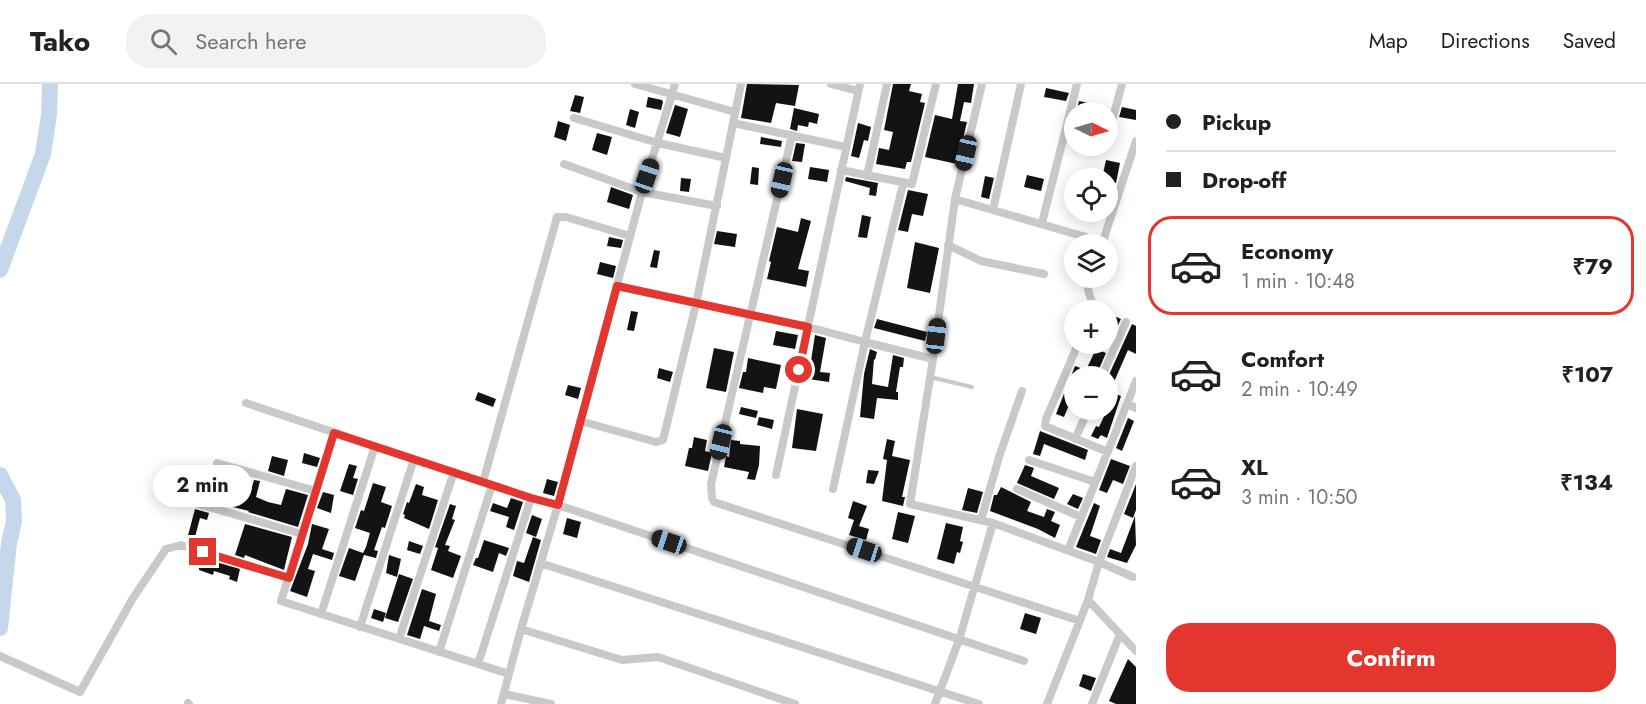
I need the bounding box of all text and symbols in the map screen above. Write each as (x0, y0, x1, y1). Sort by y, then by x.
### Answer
search box (126, 14, 546, 68)
text: Tako (30, 21, 90, 62)
icon: search (147, 25, 180, 58)
text: Search here (195, 25, 307, 57)
text: Map (1369, 26, 1408, 56)
text: Directions (1441, 26, 1530, 56)
text: Saved (1563, 26, 1616, 56)
north arrow (1064, 102, 1118, 156)
map controls (1064, 102, 1118, 420)
text: Pickup (1202, 106, 1271, 138)
car (953, 133, 979, 173)
car (633, 156, 661, 196)
car (769, 160, 795, 200)
text: Drop-off (1202, 164, 1286, 196)
button: locate (1064, 168, 1118, 222)
button: layers (1064, 234, 1118, 288)
text: Economy (1241, 235, 1333, 267)
icon: car (1169, 239, 1223, 293)
text: ₹79 (1572, 250, 1613, 282)
text: 1 min · 10:48 (1241, 267, 1355, 296)
button: + (1064, 300, 1118, 354)
car (925, 317, 947, 355)
text: Comfort (1241, 343, 1324, 375)
icon: car (1169, 347, 1223, 401)
route start (785, 356, 812, 383)
text: ₹107 (1561, 358, 1613, 390)
button: − (1064, 366, 1118, 420)
text: 2 min · 10:49 (1241, 375, 1358, 404)
car (708, 422, 734, 462)
text: XL (1241, 451, 1268, 483)
icon: car (1169, 455, 1223, 509)
callout: 2 min (154, 465, 252, 507)
text: ₹134 (1560, 466, 1613, 498)
text: 2 min (176, 471, 229, 500)
text: 3 min · 10:50 (1241, 483, 1358, 512)
car (649, 528, 689, 556)
car (844, 536, 884, 564)
route end (189, 538, 216, 565)
button: Confirm (1166, 623, 1616, 692)

